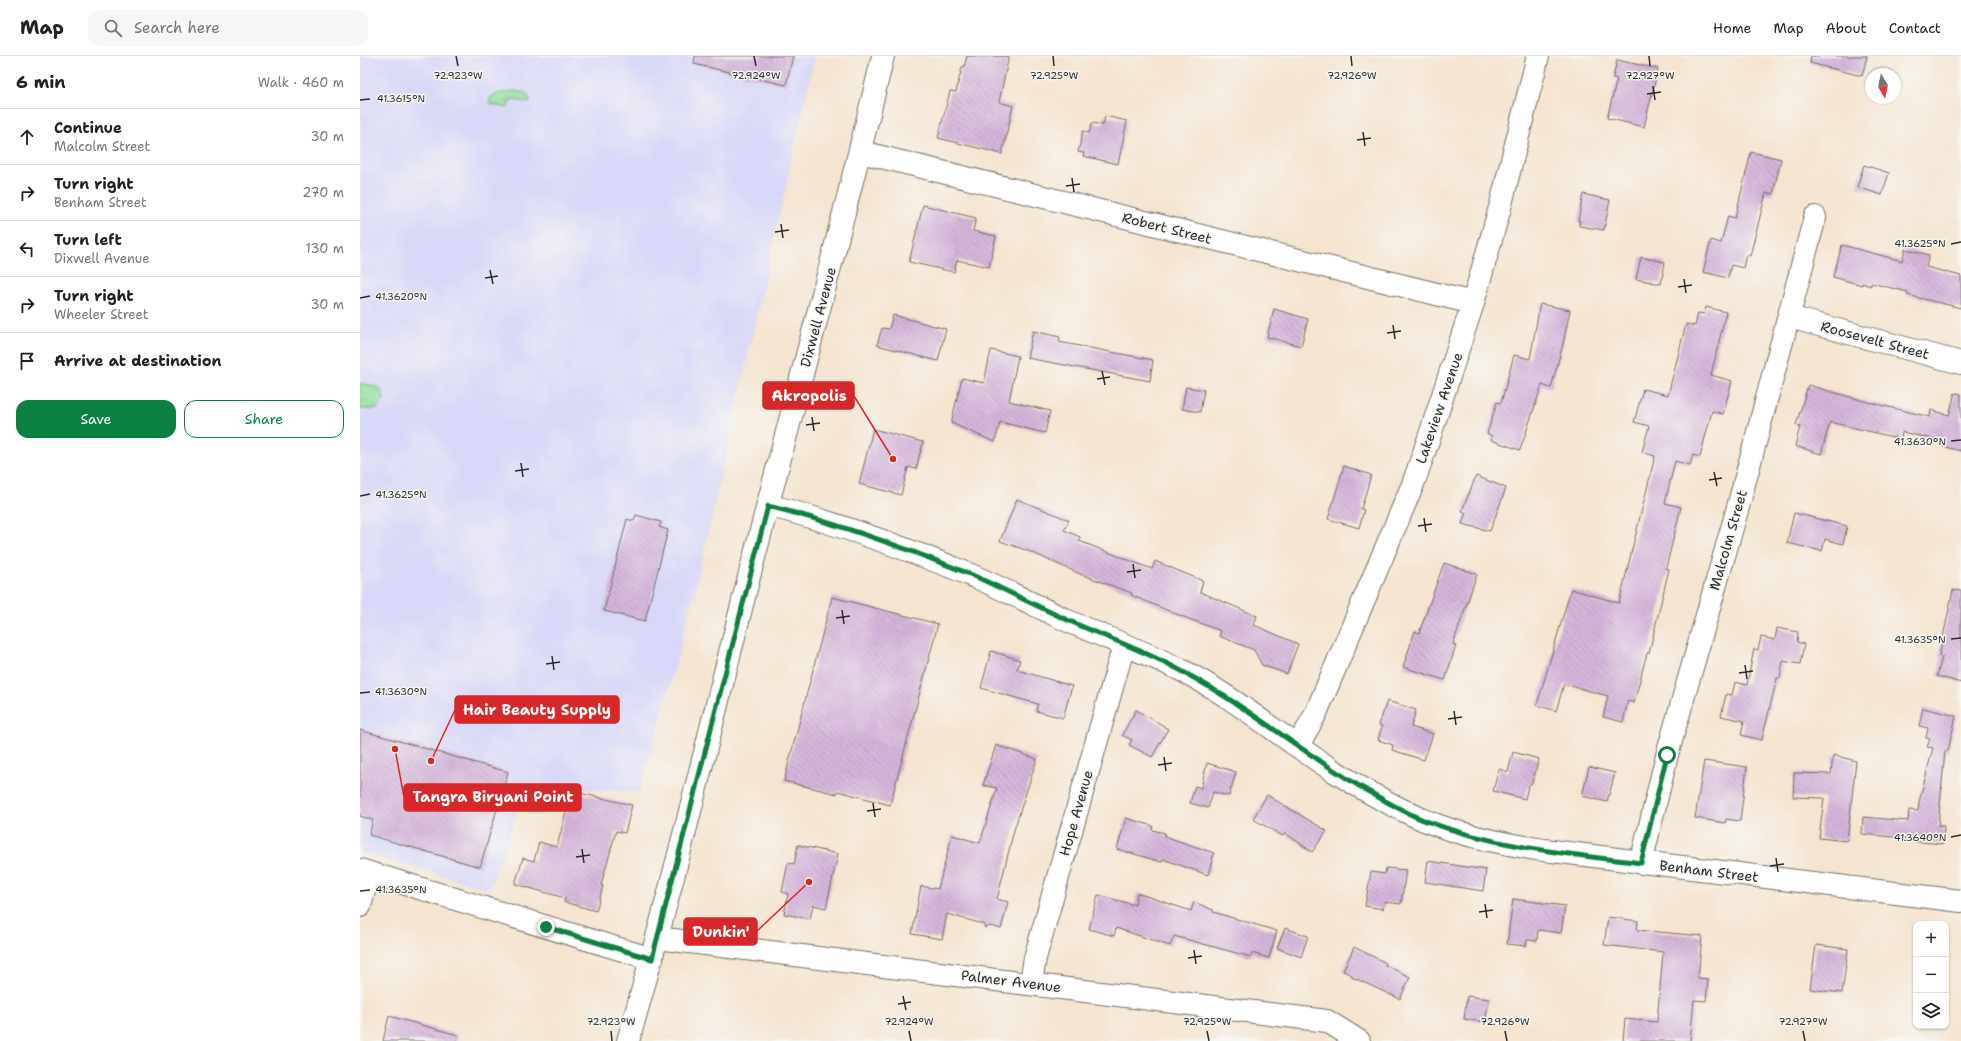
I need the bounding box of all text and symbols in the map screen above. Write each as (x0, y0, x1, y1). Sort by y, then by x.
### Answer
search box (88, 10, 368, 46)
text: Map (20, 15, 64, 40)
icon: search (102, 17, 124, 39)
text: Search here (134, 18, 220, 38)
text: Home (1713, 19, 1752, 37)
text: Map (1774, 19, 1804, 37)
text: About (1826, 19, 1867, 37)
text: Contact (1889, 19, 1941, 37)
north arrow (1865, 68, 1901, 104)
text: 72.923°W (433, 69, 483, 82)
text: 72.924°W (731, 69, 781, 82)
text: 72.925°W (1030, 69, 1079, 82)
text: 72.926°W (1327, 69, 1377, 82)
text: 72.927°W (1625, 69, 1675, 82)
text: 6 min (16, 71, 66, 93)
text: Walk · 460 m (258, 74, 344, 91)
text: 41.3615°N (377, 92, 425, 105)
text: Continue (54, 118, 122, 138)
icon: ahead (16, 126, 38, 148)
text: 30 m (310, 128, 344, 145)
text: Malcolm Street (54, 138, 150, 155)
text: Turn right (54, 174, 134, 194)
icon: right (16, 182, 38, 204)
text: 270 m (302, 184, 344, 201)
text: Benham Street (54, 194, 147, 211)
street label: Robert Street (1120, 208, 1214, 248)
text: Turn left (54, 230, 122, 250)
text: 41.3625°N (1894, 237, 1946, 250)
icon: left (16, 238, 38, 260)
text: 130 m (306, 240, 344, 257)
text: Dixwell Avenue (54, 250, 150, 267)
street label: Dixwell Avenue (796, 265, 840, 369)
text: Turn right (54, 286, 134, 306)
text: 41.3620°N (375, 290, 427, 303)
icon: right (16, 294, 38, 316)
text: 30 m (310, 296, 344, 313)
text: Wheeler Street (54, 306, 148, 323)
street label: Roosevelt Street (1819, 317, 1931, 363)
icon: arrive (16, 350, 38, 372)
street label: Lakeview Avenue (1412, 350, 1467, 466)
text: Arrive at destination (54, 351, 222, 371)
callout: Akropolis (763, 382, 854, 409)
text: Akropolis (771, 386, 847, 406)
button: Save (16, 400, 176, 438)
button: Share (184, 400, 344, 438)
text: 41.3630°N (1894, 435, 1946, 448)
text: 41.3625°N (375, 488, 427, 501)
street label: Malcolm Street (1705, 488, 1751, 592)
text: 41.3635°N (1894, 633, 1946, 646)
text: 41.3630°N (375, 685, 427, 698)
callout: Hair Beauty Supply (455, 696, 619, 723)
text: Hair Beauty Supply (463, 700, 611, 720)
route start (1658, 746, 1676, 764)
street label: Hope Avenue (1055, 768, 1097, 858)
callout: Tangra Biryani Point (404, 784, 581, 811)
text: Tangra Biryani Point (412, 787, 574, 807)
text: 41.3640°N (1894, 831, 1946, 844)
street label: Benham Street (1658, 856, 1760, 886)
text: 41.3635°N (375, 883, 427, 896)
route end (537, 918, 555, 936)
callout: Dunkin' (684, 918, 757, 945)
map controls (1913, 921, 1949, 1029)
button: + (1913, 921, 1949, 957)
text: Dunkin' (692, 922, 750, 942)
button: − (1913, 957, 1949, 993)
street label: Palmer Avenue (960, 966, 1062, 996)
button: layers (1913, 993, 1949, 1029)
text: 72.923°W (586, 1015, 636, 1028)
text: 72.924°W (884, 1015, 934, 1028)
text: 72.925°W (1183, 1015, 1232, 1028)
text: 72.926°W (1480, 1015, 1530, 1028)
text: 72.927°W (1778, 1015, 1828, 1028)

